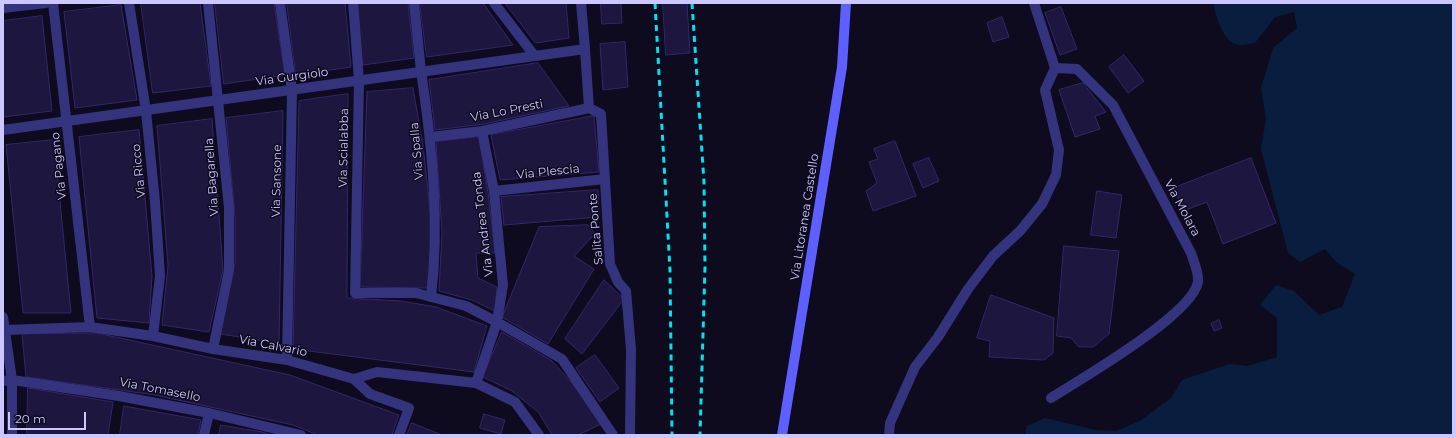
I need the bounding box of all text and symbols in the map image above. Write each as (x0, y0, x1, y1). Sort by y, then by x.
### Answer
street label: Via Gurgiolo (255, 65, 329, 89)
street label: Via Lo Presti (470, 97, 544, 125)
street label: Via Scialabba (336, 108, 352, 188)
street label: Via Spalla (407, 122, 427, 180)
street label: Via Pagano (48, 131, 70, 201)
street label: Via Bagarella (202, 137, 222, 217)
street label: Via Ricco (129, 143, 149, 199)
street label: Via Sansone (269, 144, 285, 218)
street label: Via Litoranea Castello (788, 153, 822, 281)
street label: Via Plescia (516, 162, 580, 182)
street label: Via Andrea Tonda (469, 171, 497, 277)
street label: Via Molara (1161, 177, 1203, 239)
street label: Salita Ponte (586, 193, 606, 265)
street label: Via Calvario (238, 332, 308, 360)
street label: Via Tomasello (118, 375, 202, 405)
scale bar (10, 404, 88, 430)
text: 20 m (15, 411, 46, 426)

